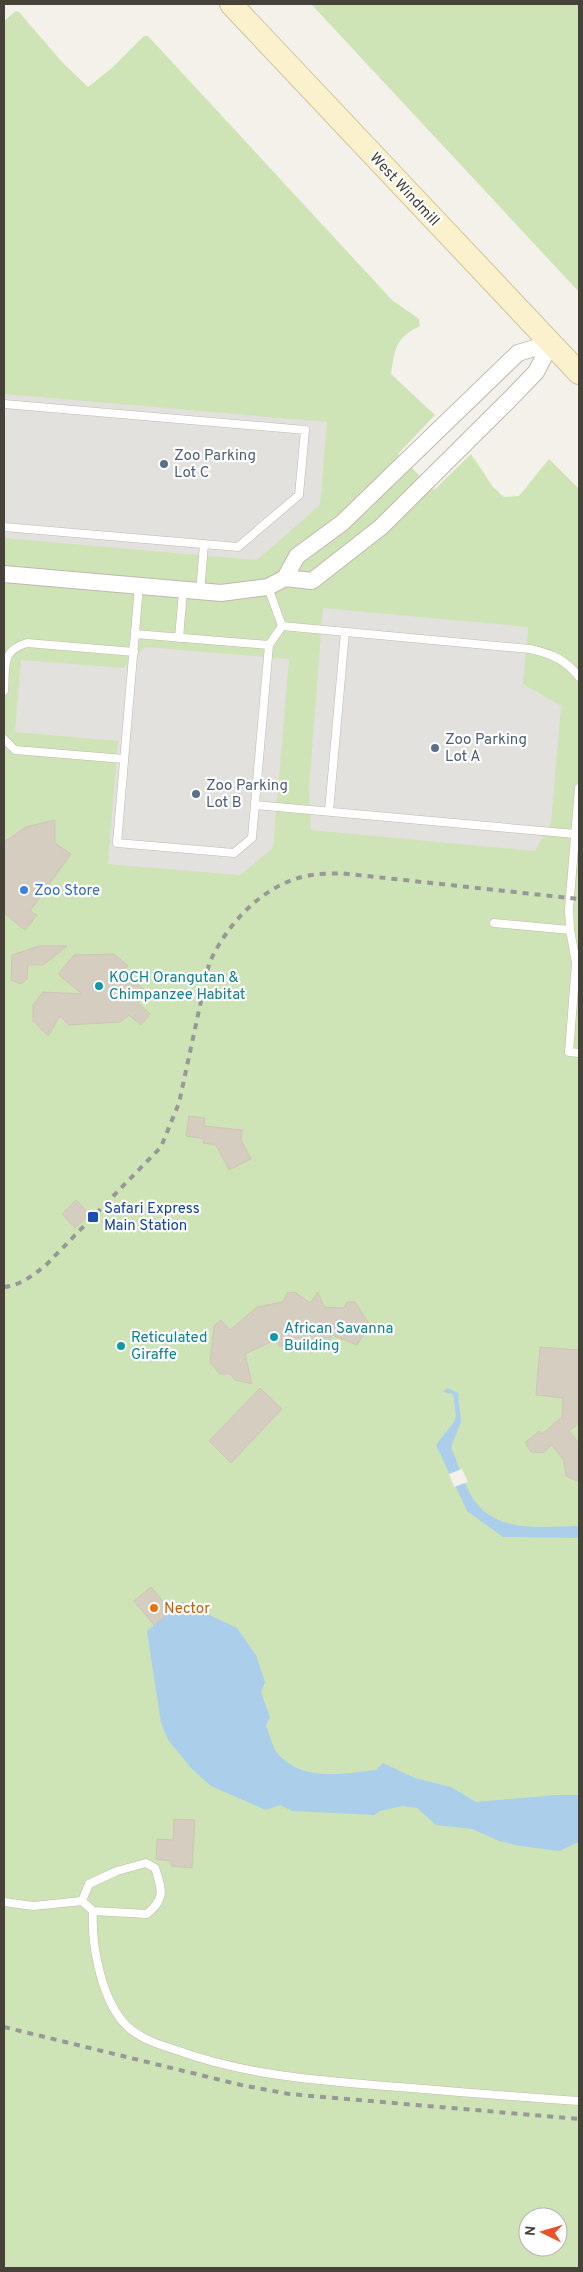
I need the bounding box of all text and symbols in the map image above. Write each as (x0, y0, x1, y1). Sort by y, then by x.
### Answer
street label: West Windmill (365, 149, 443, 231)
place label: Zoo Parking Lot C (174, 447, 256, 483)
marker: Zoo Parking Lot C (158, 458, 170, 470)
place label: Zoo Parking Lot A (445, 731, 527, 767)
marker: Zoo Parking Lot A (429, 742, 441, 754)
place label: Zoo Parking Lot B (206, 777, 288, 813)
marker: Zoo Parking Lot B (190, 788, 202, 800)
place label: Zoo Store (34, 882, 100, 901)
marker: Zoo Store (18, 884, 30, 896)
place label: KOCH Orangutan & Chimpanzee Habitat (109, 969, 245, 1005)
marker: KOCH Orangutan & Chimpanzee Habitat (93, 980, 105, 992)
place label: Safari Express Main Station (104, 1200, 200, 1236)
marker: Safari Express Main Station (86, 1210, 100, 1224)
place label: African Savanna Building (284, 1320, 393, 1356)
place label: Reticulated Giraffe (131, 1329, 207, 1365)
marker: African Savanna Building (268, 1331, 280, 1343)
marker: Reticulated Giraffe (115, 1340, 127, 1352)
place label: Nector (164, 1600, 210, 1619)
marker: Nector (148, 1602, 160, 1614)
north arrow (518, 2207, 568, 2257)
text: N (523, 2225, 540, 2237)

